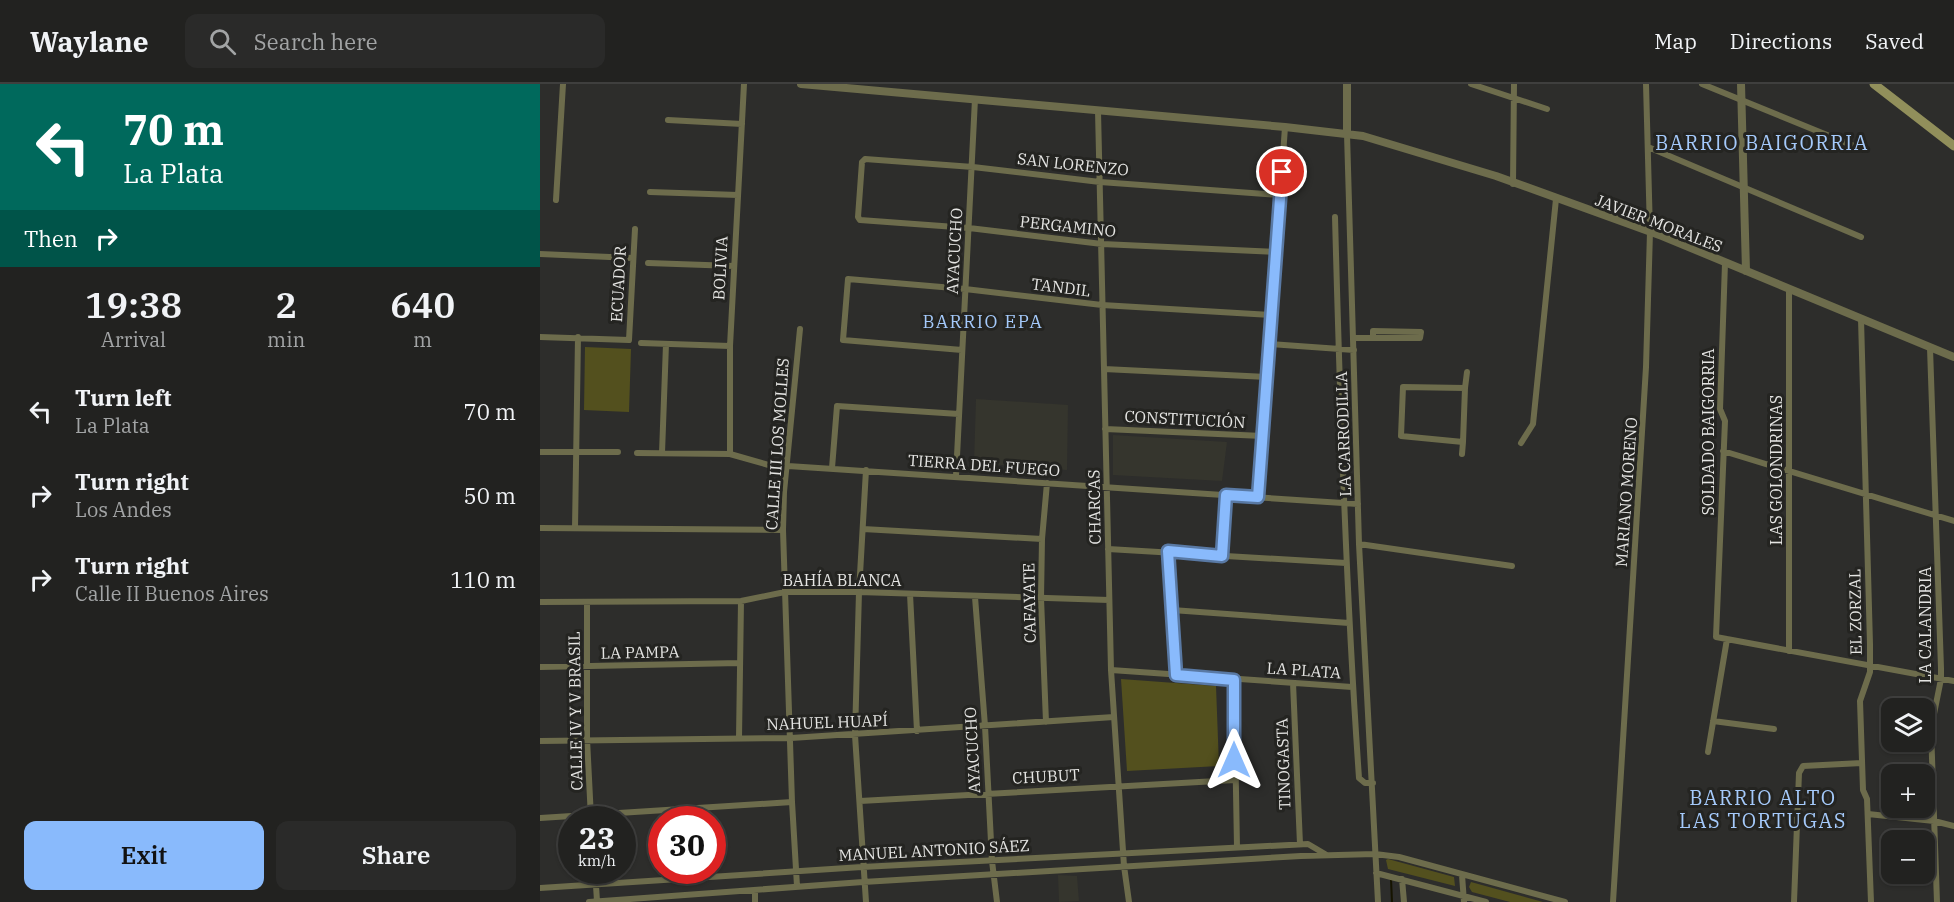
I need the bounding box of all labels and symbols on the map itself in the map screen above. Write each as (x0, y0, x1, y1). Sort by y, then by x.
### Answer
district label: BARRIO BAIGORRIA (1655, 129, 1869, 156)
pin (1256, 146, 1307, 197)
street label: SAN LORENZO (1016, 148, 1130, 180)
street label: JAVIER MORALES (1593, 190, 1725, 256)
street label: AYACUCHO (942, 207, 966, 295)
street label: PERGAMINO (1019, 211, 1117, 241)
street label: BOLIVIA (708, 235, 732, 301)
street label: ECUADOR (606, 245, 630, 323)
street label: TANDIL (1030, 273, 1092, 301)
district label: BARRIO EPA (923, 310, 1043, 333)
street label: SOLDADO BAIGORRIA (1698, 348, 1718, 516)
street label: CALLE III LOS MOLLES (761, 357, 793, 531)
street label: LA CARRODILLA (1331, 371, 1355, 497)
street label: LAS GOLONDRINAS (1766, 395, 1786, 545)
street label: CONSTITUCIÓN (1124, 405, 1246, 432)
street label: MARIANO MORENO (1611, 416, 1641, 568)
street label: TIERRA DEL FUEGO (907, 450, 1061, 480)
street label: CHARCAS (1083, 469, 1105, 545)
street label: CAFAYATE (1018, 563, 1040, 643)
street label: LA CALANDRIA (1915, 566, 1935, 684)
street label: BAHÍA BLANCA (782, 569, 902, 590)
street label: EL ZORZAL (1844, 569, 1866, 655)
street label: CALLE IV Y V BRASIL (564, 631, 586, 791)
street label: LA PAMPA (600, 641, 680, 663)
street label: LA PLATA (1266, 657, 1342, 683)
street label: AYACUCHO (960, 706, 984, 794)
street label: NAHUEL HUAPÍ (766, 709, 888, 734)
street label: TINOGASTA (1271, 718, 1295, 810)
position arrow (1202, 728, 1266, 792)
street label: CHUBUT (1012, 764, 1080, 788)
district label: BARRIO ALTO LAS TORTUGAS (1679, 784, 1847, 834)
speed limit sign: 30 (648, 806, 726, 884)
street label: MANUEL ANTONIO SÁEZ (838, 834, 1030, 865)

